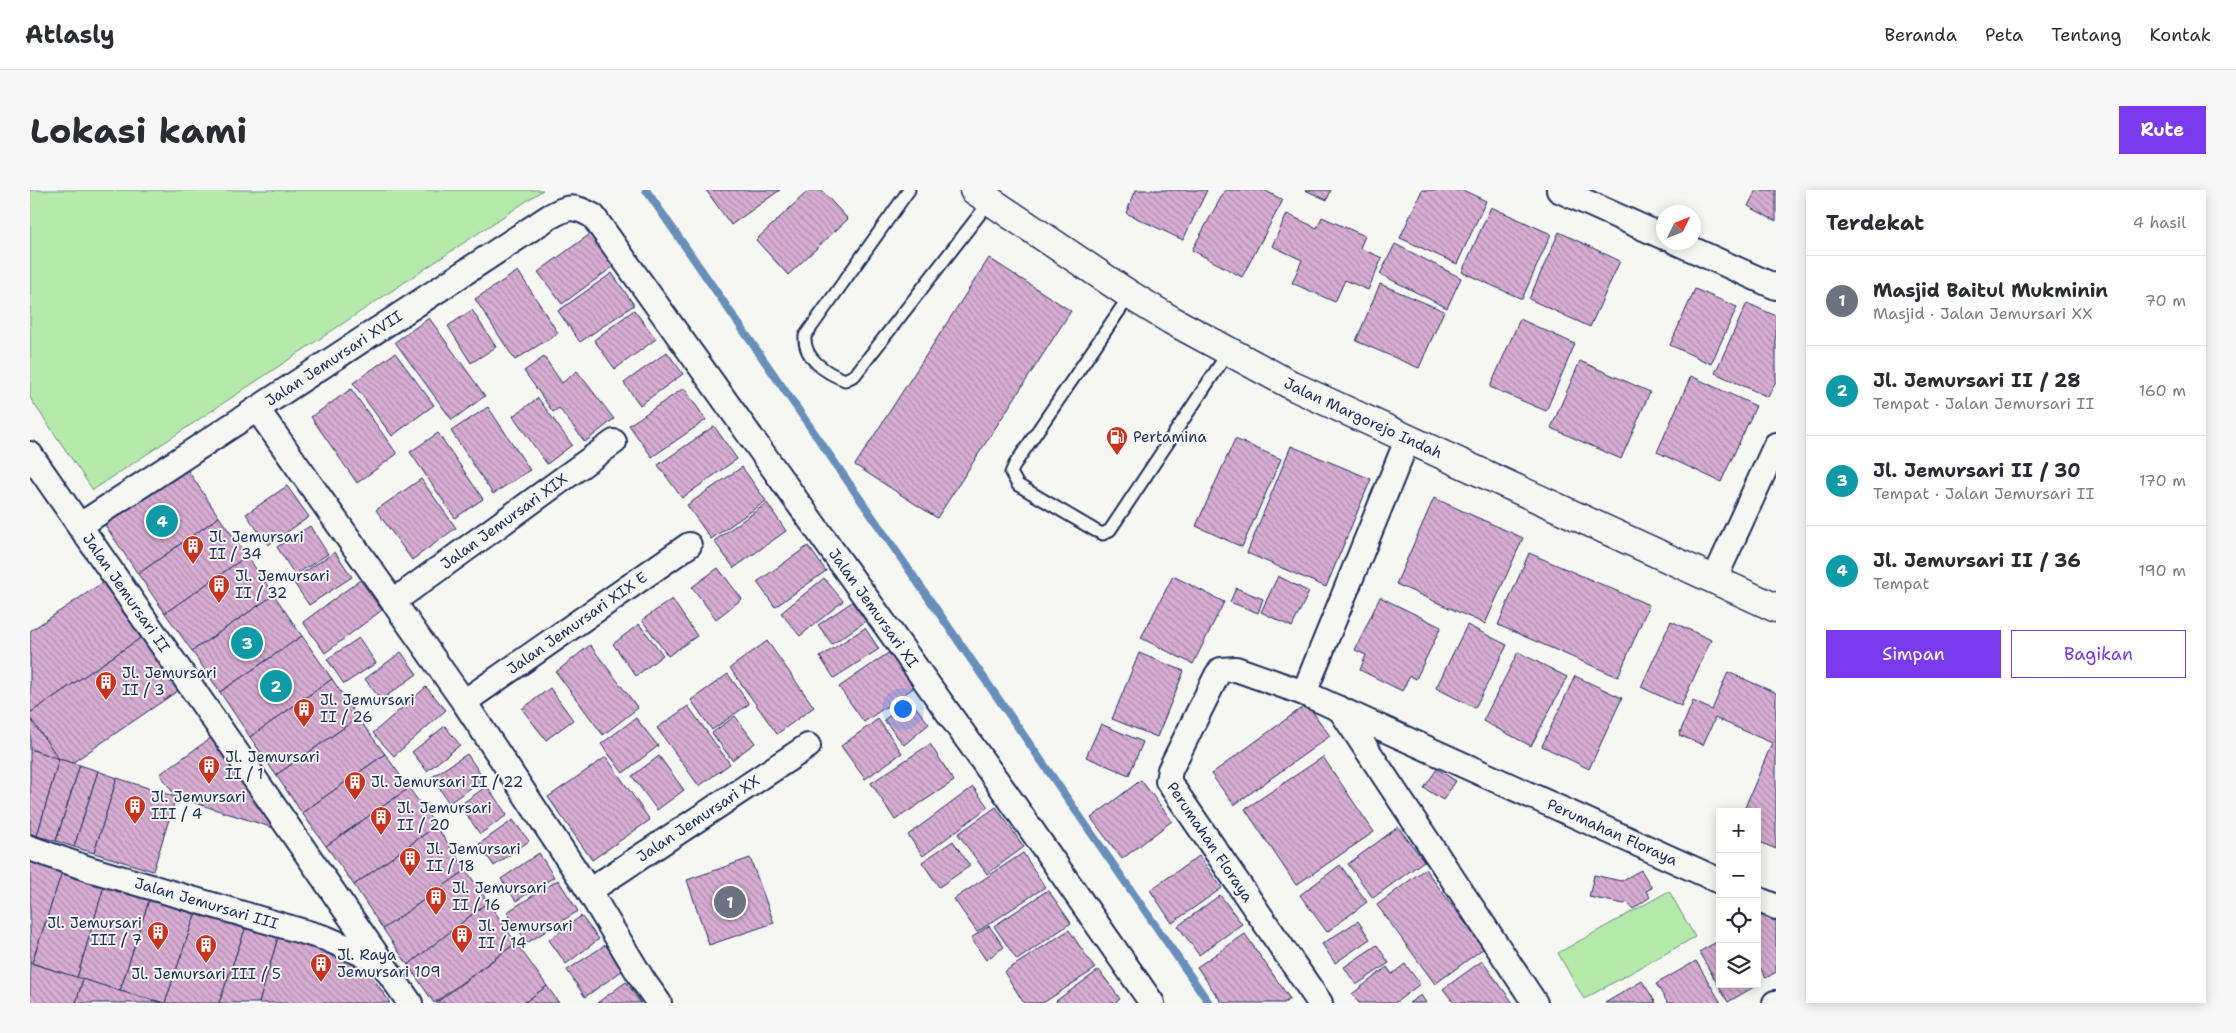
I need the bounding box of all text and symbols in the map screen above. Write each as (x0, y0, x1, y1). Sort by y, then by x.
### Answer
text: Atlasly (25, 19, 115, 51)
text: Beranda (1885, 23, 1957, 47)
text: Peta (1985, 23, 2023, 47)
text: Tentang (2051, 23, 2122, 47)
text: Kontak (2150, 23, 2211, 47)
button: Rute (2119, 106, 2206, 154)
text: Lokasi kami (30, 107, 247, 154)
north arrow (1656, 205, 1701, 250)
text: Terdekat (1826, 209, 1924, 237)
text: 4 hasil (2133, 212, 2186, 233)
text: Masjid Baitul Mukminin (1873, 278, 2108, 303)
text: 1 (1838, 290, 1846, 311)
text: 70 m (2145, 290, 2186, 311)
text: Masjid · Jalan Jemursari XX (1873, 303, 2093, 324)
street label: Jalan Jemursari XVII (261, 306, 406, 411)
text: Jl. Jemursari II / 28 (1873, 368, 2081, 393)
street label: Jalan Margorejo Indah (1280, 373, 1446, 463)
text: 2 (1836, 380, 1848, 401)
text: 160 m (2139, 380, 2186, 401)
text: Tempat · Jalan Jemursari II (1873, 393, 2094, 414)
fuel station icon: Pertamina (1105, 425, 1129, 456)
place label: Pertamina (1133, 427, 1207, 447)
text: Jl. Jemursari II / 30 (1873, 458, 2081, 483)
street label: Jalan Jemursari XIX (437, 469, 572, 574)
text: 3 (1836, 470, 1848, 491)
text: 170 m (2139, 470, 2186, 491)
text: Tempat · Jalan Jemursari II (1873, 483, 2094, 504)
pin: 4 (146, 502, 178, 540)
place label: Jl. Jemursari II / 34 (209, 527, 304, 564)
street label: Jalan Jemursari II (78, 530, 174, 656)
building icon: Jl. Jemursari II / 34 (181, 534, 205, 565)
street label: Jalan Jemursari XI (824, 545, 923, 672)
text: Jl. Jemursari II / 36 (1873, 548, 2081, 573)
text: 4 (1836, 560, 1848, 581)
text: 190 m (2139, 560, 2186, 581)
place label: Jl. Jemursari II / 32 (235, 566, 330, 603)
street label: Jalan Jemursari XIX E (503, 567, 651, 679)
building icon: Jl. Jemursari II / 32 (207, 573, 231, 604)
text: Tempat (1873, 573, 1929, 594)
pin: 3 (231, 624, 263, 662)
button: Simpan (1826, 630, 2001, 678)
button: Bagikan (2011, 630, 2186, 678)
place label: Jl. Jemursari II / 3 (122, 663, 217, 700)
pin: 2 (260, 667, 292, 705)
building icon: Jl. Jemursari II / 3 (94, 670, 118, 701)
place label: Jl. Jemursari II / 26 (320, 690, 415, 727)
your location (890, 696, 916, 722)
building icon: Jl. Jemursari II / 26 (292, 697, 316, 728)
place label: Jl. Jemursari II / 1 (225, 747, 320, 784)
building icon: Jl. Jemursari II / 1 (197, 754, 221, 785)
building icon: Jl. Jemursari II / 22 (343, 770, 367, 801)
street label: Jalan Jemursari XX (633, 771, 764, 867)
place label: Jl. Jemursari II / 22 (371, 772, 523, 792)
street label: Perumahan Floraya (1162, 778, 1258, 907)
place label: Jl. Jemursari III / 4 (151, 787, 246, 824)
building icon: Jl. Jemursari III / 4 (123, 794, 147, 825)
street label: Perumahan Floraya (1544, 794, 1681, 871)
place label: Jl. Jemursari II / 20 (397, 798, 492, 835)
building icon: Jl. Jemursari II / 20 (369, 805, 393, 836)
map controls (1716, 808, 1761, 988)
button: + (1716, 808, 1761, 853)
place label: Jl. Jemursari II / 18 (426, 839, 521, 876)
building icon: Jl. Jemursari II / 18 (398, 846, 422, 877)
button: − (1716, 853, 1761, 898)
street label: Jalan Jemursari III (132, 873, 281, 934)
place label: Jl. Jemursari II / 16 (452, 878, 547, 915)
pin: 1 (714, 883, 746, 921)
building icon: Jl. Jemursari II / 16 (424, 885, 448, 916)
button: locate (1716, 898, 1761, 943)
place label: Jl. Jemursari III / 7 (47, 913, 142, 950)
place label: Jl. Jemursari II / 14 (478, 916, 573, 953)
building icon: Jl. Jemursari III / 7 (146, 920, 170, 951)
building icon: Jl. Jemursari II / 14 (450, 923, 474, 954)
building icon: Jl. Jemursari III / 5 (194, 933, 218, 964)
button: layers (1716, 943, 1761, 988)
place label: Jl. Raya Jemursari 109 (337, 945, 441, 982)
building icon: Jl. Raya Jemursari 109 (309, 952, 333, 983)
place label: Jl. Jemursari III / 5 (131, 964, 281, 984)

